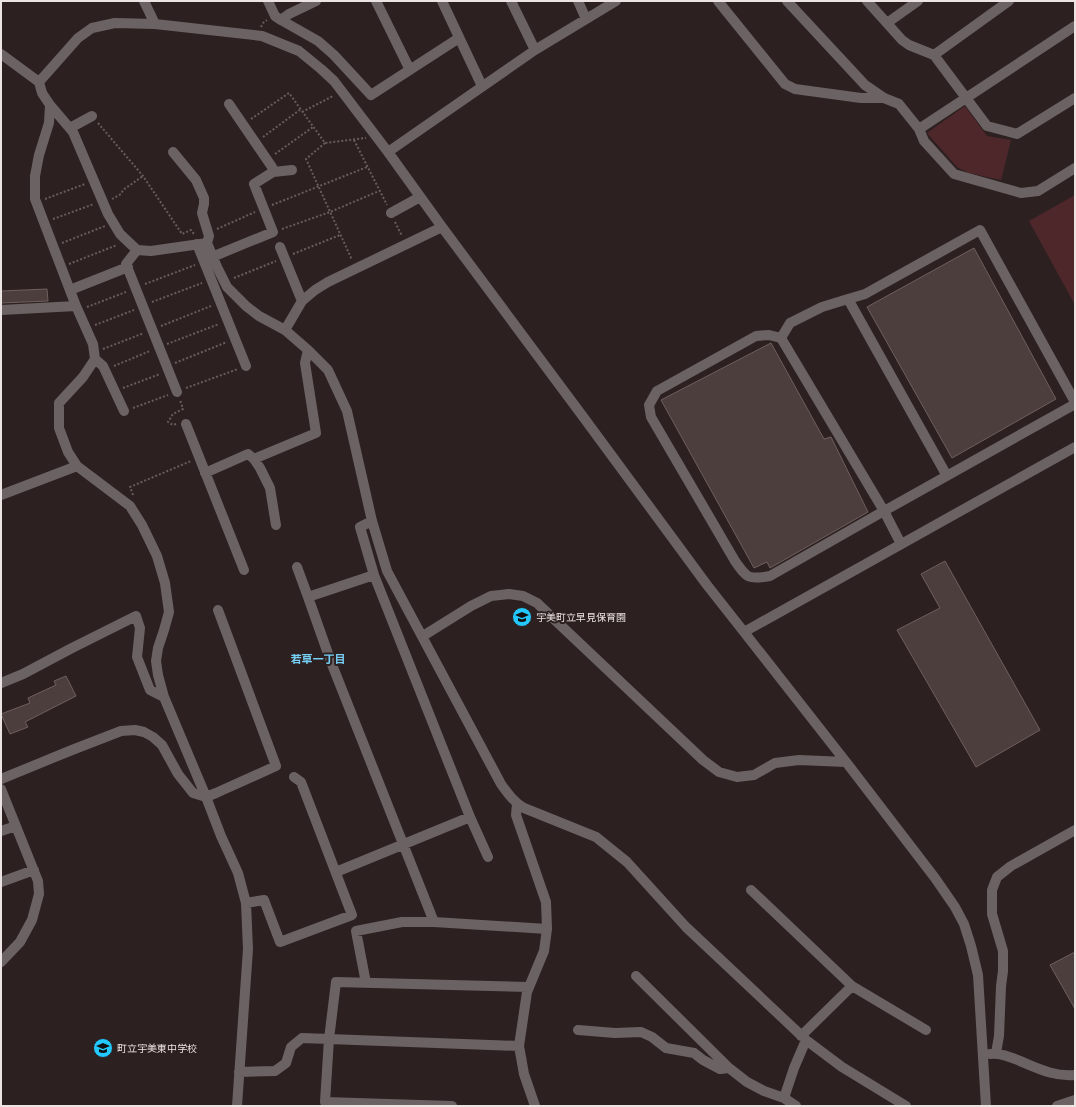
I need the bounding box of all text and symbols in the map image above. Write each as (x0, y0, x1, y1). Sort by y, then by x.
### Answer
school or university icon: 宇美町立早見保育園 (511, 606, 533, 628)
place label: 宇美町立早見保育園 (536, 612, 626, 624)
district label: 若草一丁目 (291, 653, 346, 666)
school or university icon: 町立宇美東中学校 (92, 1037, 114, 1059)
place label: 町立宇美東中学校 (117, 1043, 197, 1055)

